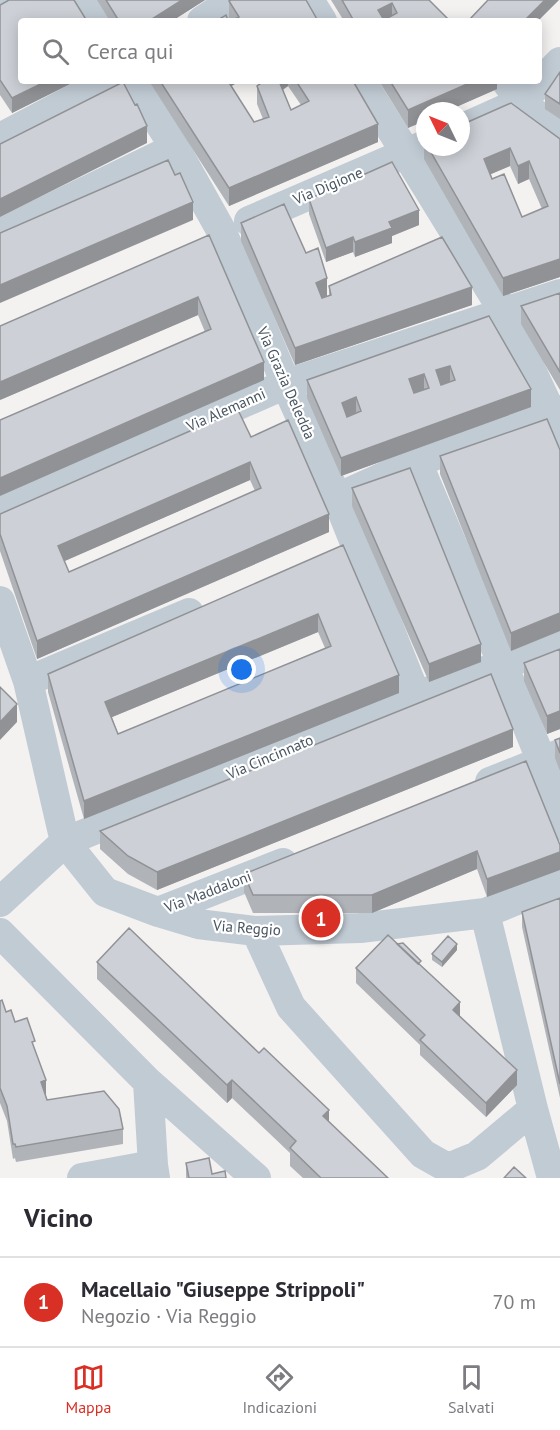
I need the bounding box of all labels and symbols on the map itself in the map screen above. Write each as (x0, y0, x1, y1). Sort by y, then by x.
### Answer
north arrow (416, 102, 470, 156)
street label: Via Digione (289, 162, 365, 209)
street label: Via Grazia Deledda (253, 323, 320, 442)
street label: Via Alemanni (182, 384, 268, 436)
your location (227, 655, 256, 684)
street label: Via Cincinnato (223, 730, 316, 784)
street label: Via Maddaloni (161, 866, 254, 917)
pin: 1 (302, 896, 340, 940)
street label: Via Reggio (212, 916, 282, 939)

